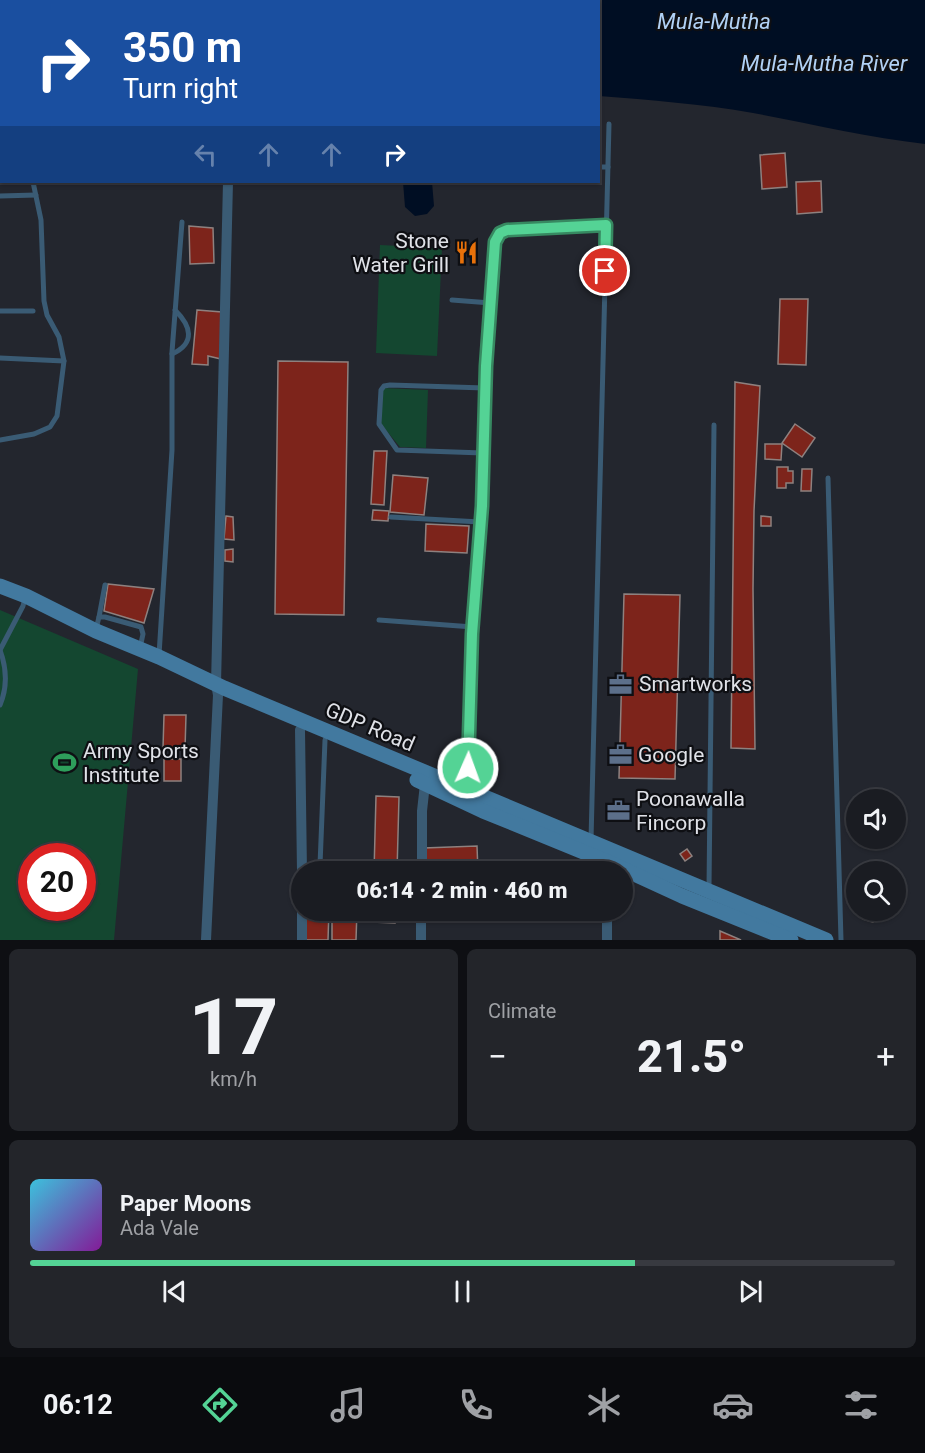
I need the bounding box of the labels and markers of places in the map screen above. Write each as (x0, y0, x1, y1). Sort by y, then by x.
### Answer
place label: Stone Water Grill (352, 229, 449, 277)
restaurant icon: Stone Water Grill (454, 240, 480, 266)
pin (579, 245, 630, 296)
office icon: Smartworks (608, 671, 634, 697)
place label: Smartworks (639, 672, 752, 696)
place label: Army Sports Institute (83, 739, 199, 787)
office icon: Google (607, 742, 633, 768)
place label: Google (638, 743, 704, 767)
sports icon: Army Sports Institute (52, 750, 78, 776)
place label: Poonawalla Fincorp (636, 787, 745, 835)
office icon: Poonawalla Fincorp (605, 798, 631, 824)

